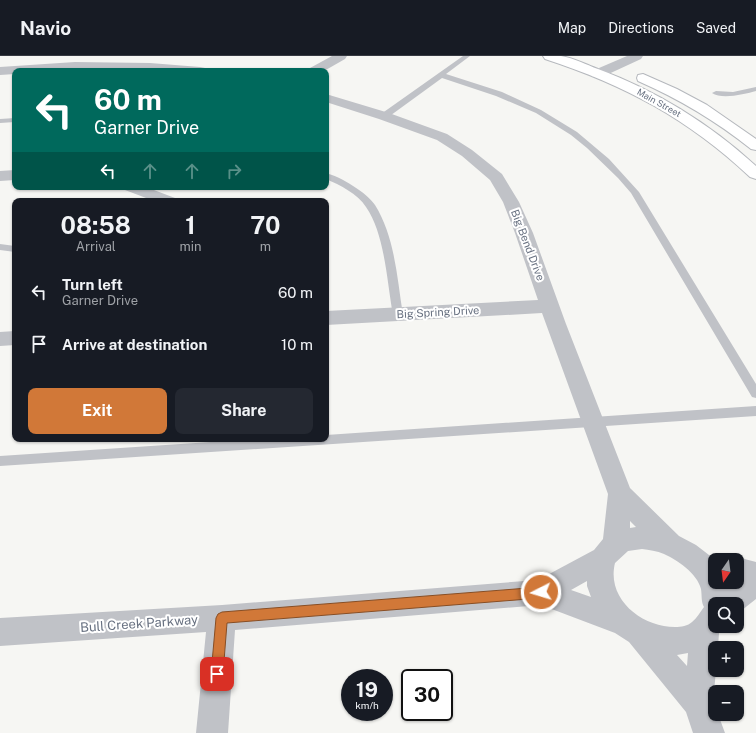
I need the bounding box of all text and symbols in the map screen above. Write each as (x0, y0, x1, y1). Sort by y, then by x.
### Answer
text: Navio (20, 17, 71, 39)
text: Map (558, 20, 586, 36)
text: Directions (608, 20, 674, 36)
text: Saved (696, 20, 736, 36)
text: 60 m (94, 83, 162, 116)
icon: left (28, 84, 80, 136)
street label: Main Street (635, 86, 684, 119)
text: Garner Drive (94, 117, 199, 138)
icon: left (97, 160, 119, 182)
icon: ahead (139, 160, 161, 182)
icon: ahead (181, 160, 203, 182)
icon: right (223, 160, 245, 182)
street label: Big Bend Drive (509, 208, 547, 282)
text: 08:58 (61, 211, 131, 239)
text: 1 (185, 211, 196, 239)
text: 70 (250, 211, 280, 239)
text: Arrival (76, 239, 116, 254)
text: min (179, 239, 202, 254)
text: m (260, 239, 271, 254)
text: Turn left (62, 276, 123, 293)
icon: left (28, 281, 50, 303)
text: 60 m (278, 284, 313, 301)
text: Garner Drive (62, 293, 138, 308)
street label: Big Spring Drive (396, 304, 480, 320)
icon: arrive (28, 333, 50, 355)
text: Arrive at destination (62, 336, 207, 353)
text: 10 m (281, 336, 313, 353)
button: Exit (28, 388, 167, 434)
button: Share (175, 388, 313, 434)
north arrow (708, 553, 744, 589)
map controls (708, 553, 744, 721)
position arrow (520, 571, 562, 613)
button: search (708, 597, 744, 633)
street label: Bull Creek Parkway (80, 612, 199, 635)
button: + (708, 641, 744, 677)
pin (200, 657, 234, 691)
icon: arrive (206, 663, 228, 685)
speed limit sign: 30 (401, 669, 453, 721)
text: 19 (356, 678, 378, 702)
button: − (708, 685, 744, 721)
text: km/h (355, 699, 379, 711)

